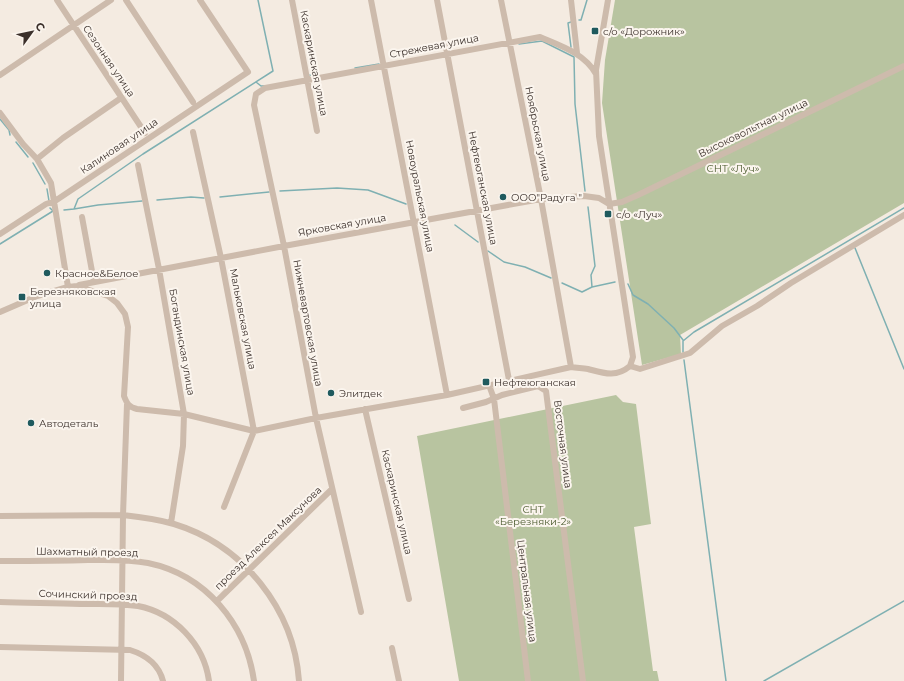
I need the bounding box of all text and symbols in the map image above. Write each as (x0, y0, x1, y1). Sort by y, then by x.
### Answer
street label: Каскаринская улица (297, 9, 331, 117)
north arrow (12, 12, 52, 52)
text: С (32, 19, 48, 34)
street label: Сезонная улица (80, 23, 138, 99)
place label: с/о «Дорожник» (603, 25, 685, 38)
marker: с/о «Дорожник» (590, 26, 600, 36)
street label: Стрежевая улица (388, 31, 480, 61)
street label: Ноябрьская улица (522, 85, 554, 183)
street label: Высоковольтная улица (696, 96, 810, 160)
street label: Калиновая улица (78, 115, 160, 177)
street label: Нефтеюганская улица (466, 130, 500, 246)
street label: Новоуральская улица (403, 139, 437, 253)
park label: СНТ «Луч» (707, 162, 760, 175)
place label: ООО"Радуга " (511, 191, 582, 204)
marker: ООО"Радуга " (498, 192, 508, 202)
place label: с/о «Луч» (616, 208, 662, 221)
marker: с/о «Луч» (603, 209, 613, 219)
street label: Ярковская улица (297, 211, 387, 239)
street label: Нижневартовская улица (290, 258, 326, 388)
place label: Красное&Белое (55, 267, 138, 280)
street label: Мальковская улица (227, 267, 259, 371)
marker: Красное&Белое (42, 268, 52, 278)
place label: Березняковская улица (29, 285, 116, 310)
street label: Богандинская улица (166, 288, 198, 396)
marker: Березняковская улица (17, 292, 27, 302)
place label: Нефтеюганская (494, 376, 576, 389)
marker: Нефтеюганская (481, 377, 491, 387)
place label: Элитдек (339, 387, 382, 400)
marker: Элитдек (326, 388, 336, 398)
street label: Восточная улица (551, 399, 575, 489)
place label: Автодеталь (39, 417, 99, 430)
marker: Автодеталь (26, 418, 36, 428)
street label: Каскаринская улица (379, 448, 415, 556)
street label: проезд Алексея Максунова (212, 483, 324, 593)
park label: СНТ «Березняки-2» (495, 503, 571, 528)
street label: Центральная улица (514, 539, 540, 643)
street label: Шахматный проезд (36, 545, 139, 559)
street label: Сочинский проезд (38, 587, 138, 603)

